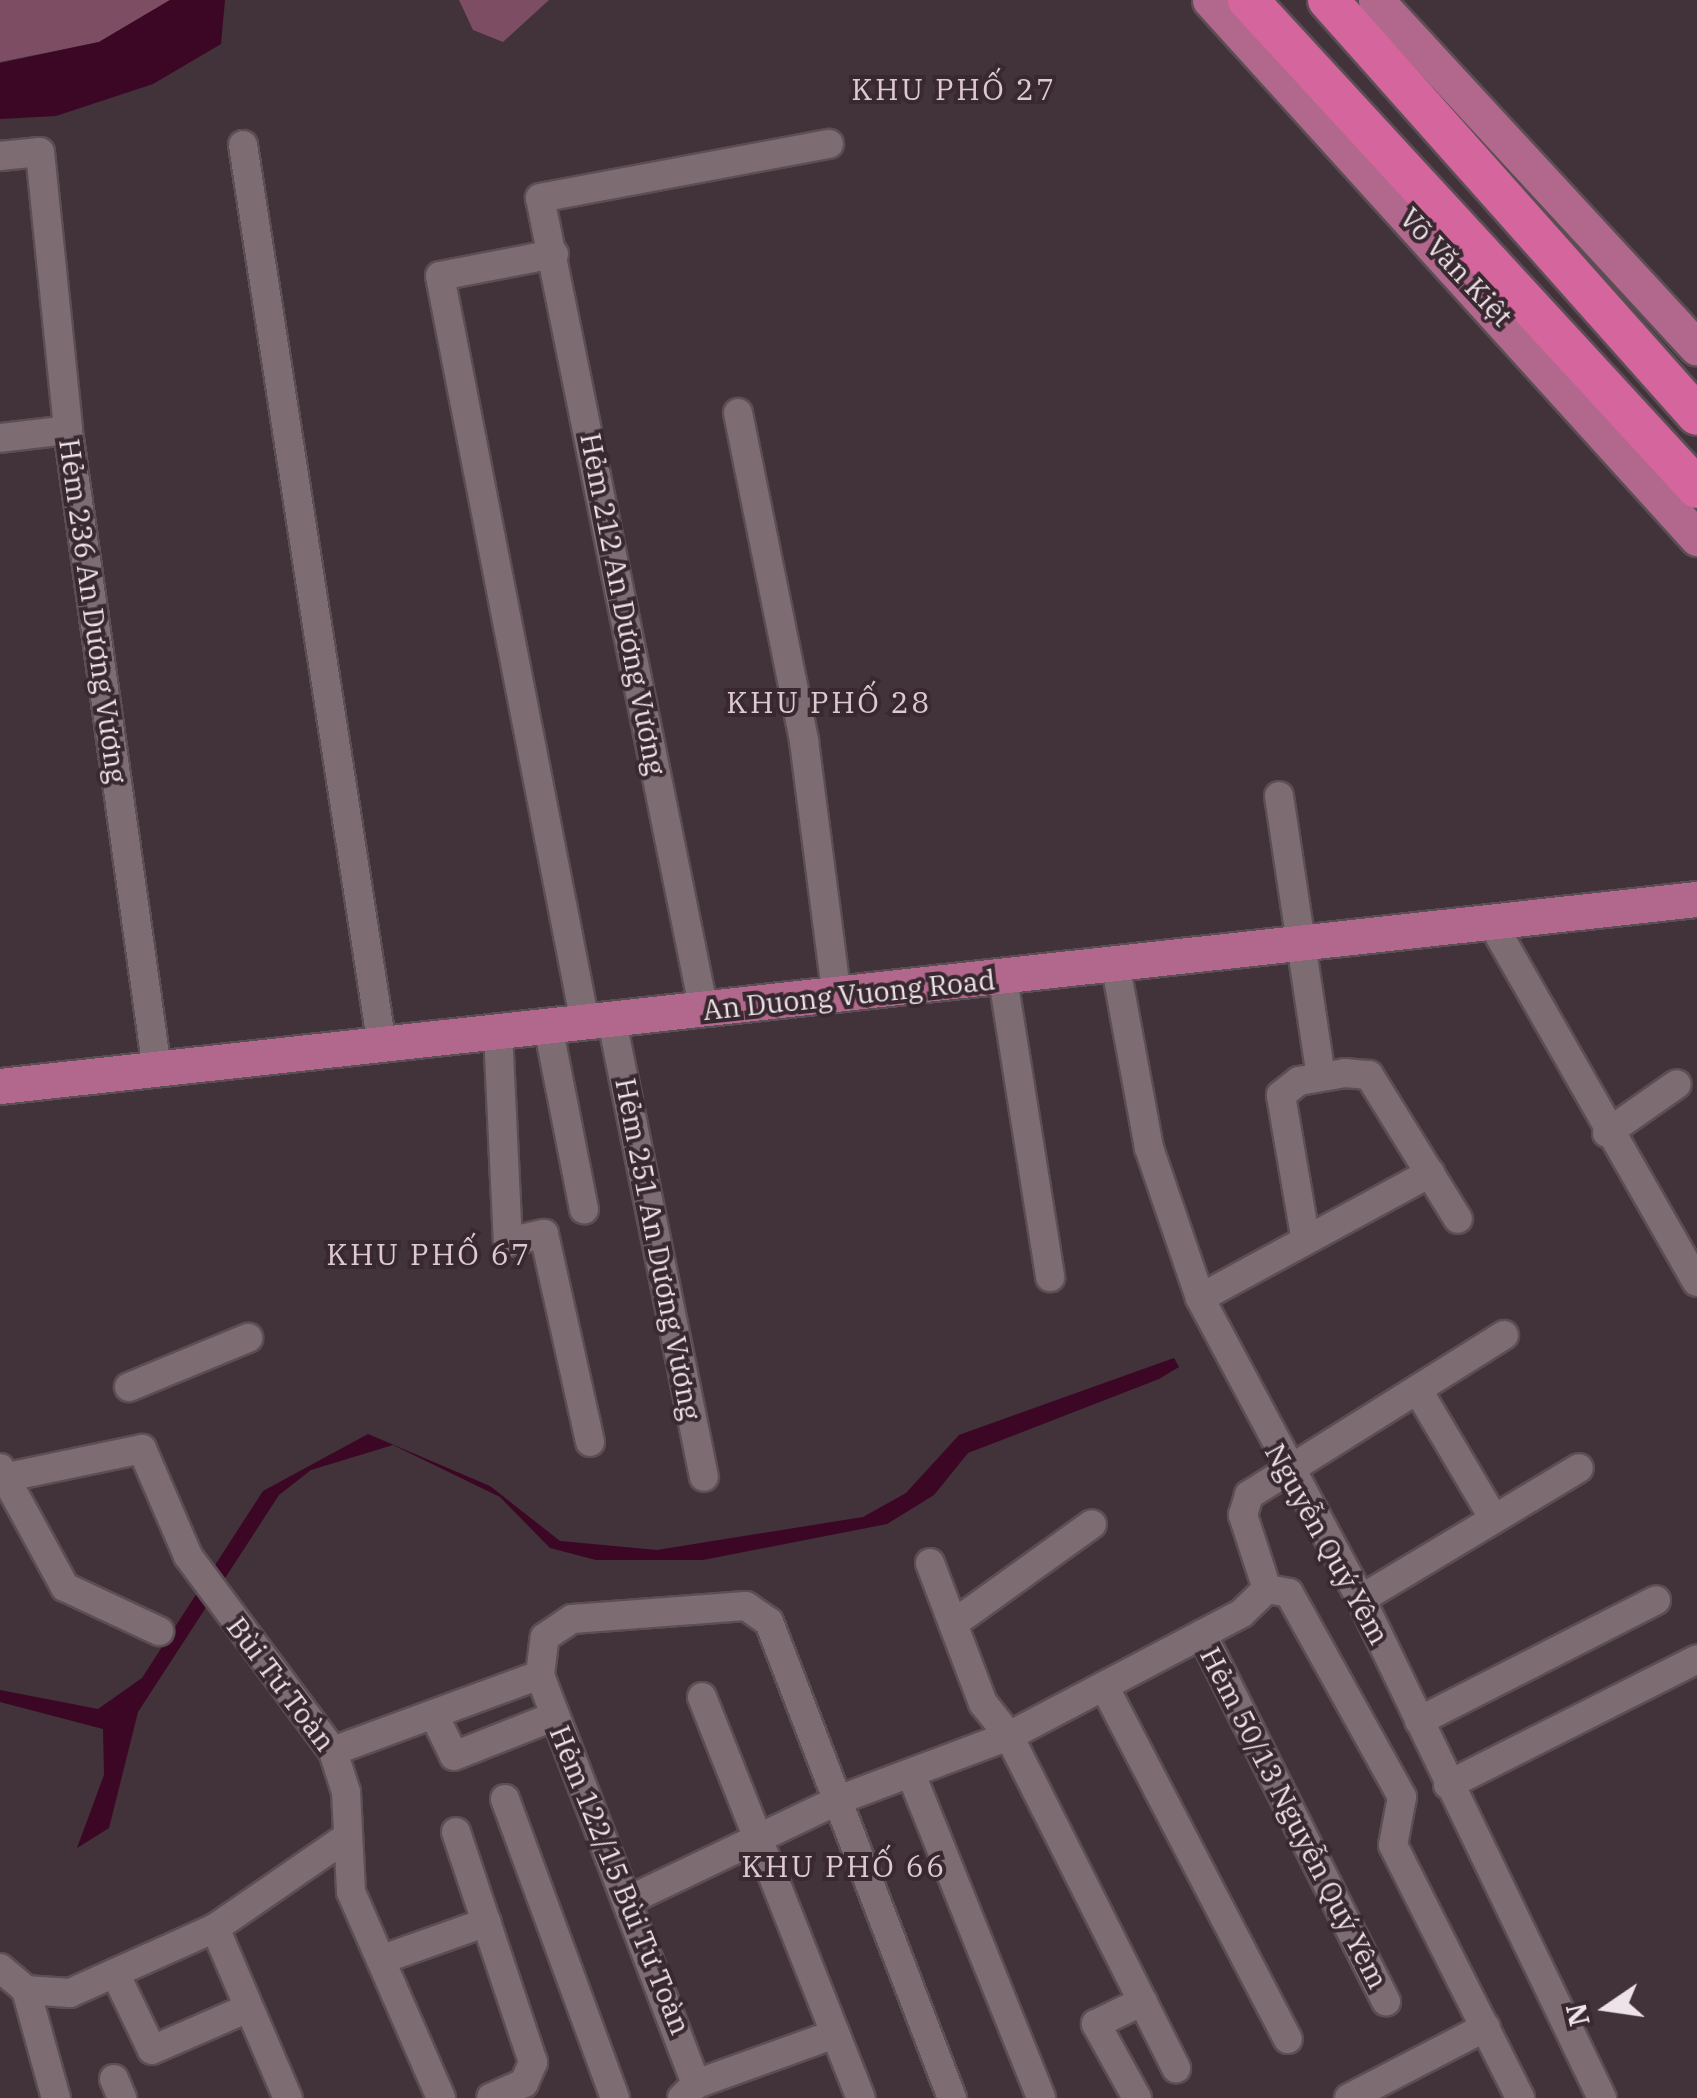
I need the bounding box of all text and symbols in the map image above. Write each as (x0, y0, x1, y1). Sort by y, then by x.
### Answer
district label: KHU PHỐ 27 (851, 71, 1057, 107)
street label: Võ Văn Kiệt (1393, 201, 1519, 333)
street label: Hẻm 212 An Dương Vương (573, 430, 673, 778)
street label: Hẻm 236 An Dương Vương (52, 437, 134, 785)
district label: KHU PHỐ 28 (726, 684, 932, 720)
street label: An Duong Vuong Road (701, 963, 997, 1027)
street label: Hẻm 251 An Dương Vương (608, 1075, 708, 1423)
district label: KHU PHỐ 67 (326, 1236, 532, 1272)
street label: Nguyễn Quý Yêm (1258, 1438, 1396, 1650)
street label: Bùi Tư Toàn (220, 1610, 342, 1758)
street label: Hẻm 50/13 Nguyễn Quý Yêm (1193, 1642, 1395, 1994)
street label: Hẻm 122/15 Bùi Tư Toàn (543, 1721, 697, 2039)
district label: KHU PHỐ 66 (741, 1848, 947, 1884)
north arrow (1557, 1958, 1657, 2058)
text: N (1557, 2000, 1598, 2030)

